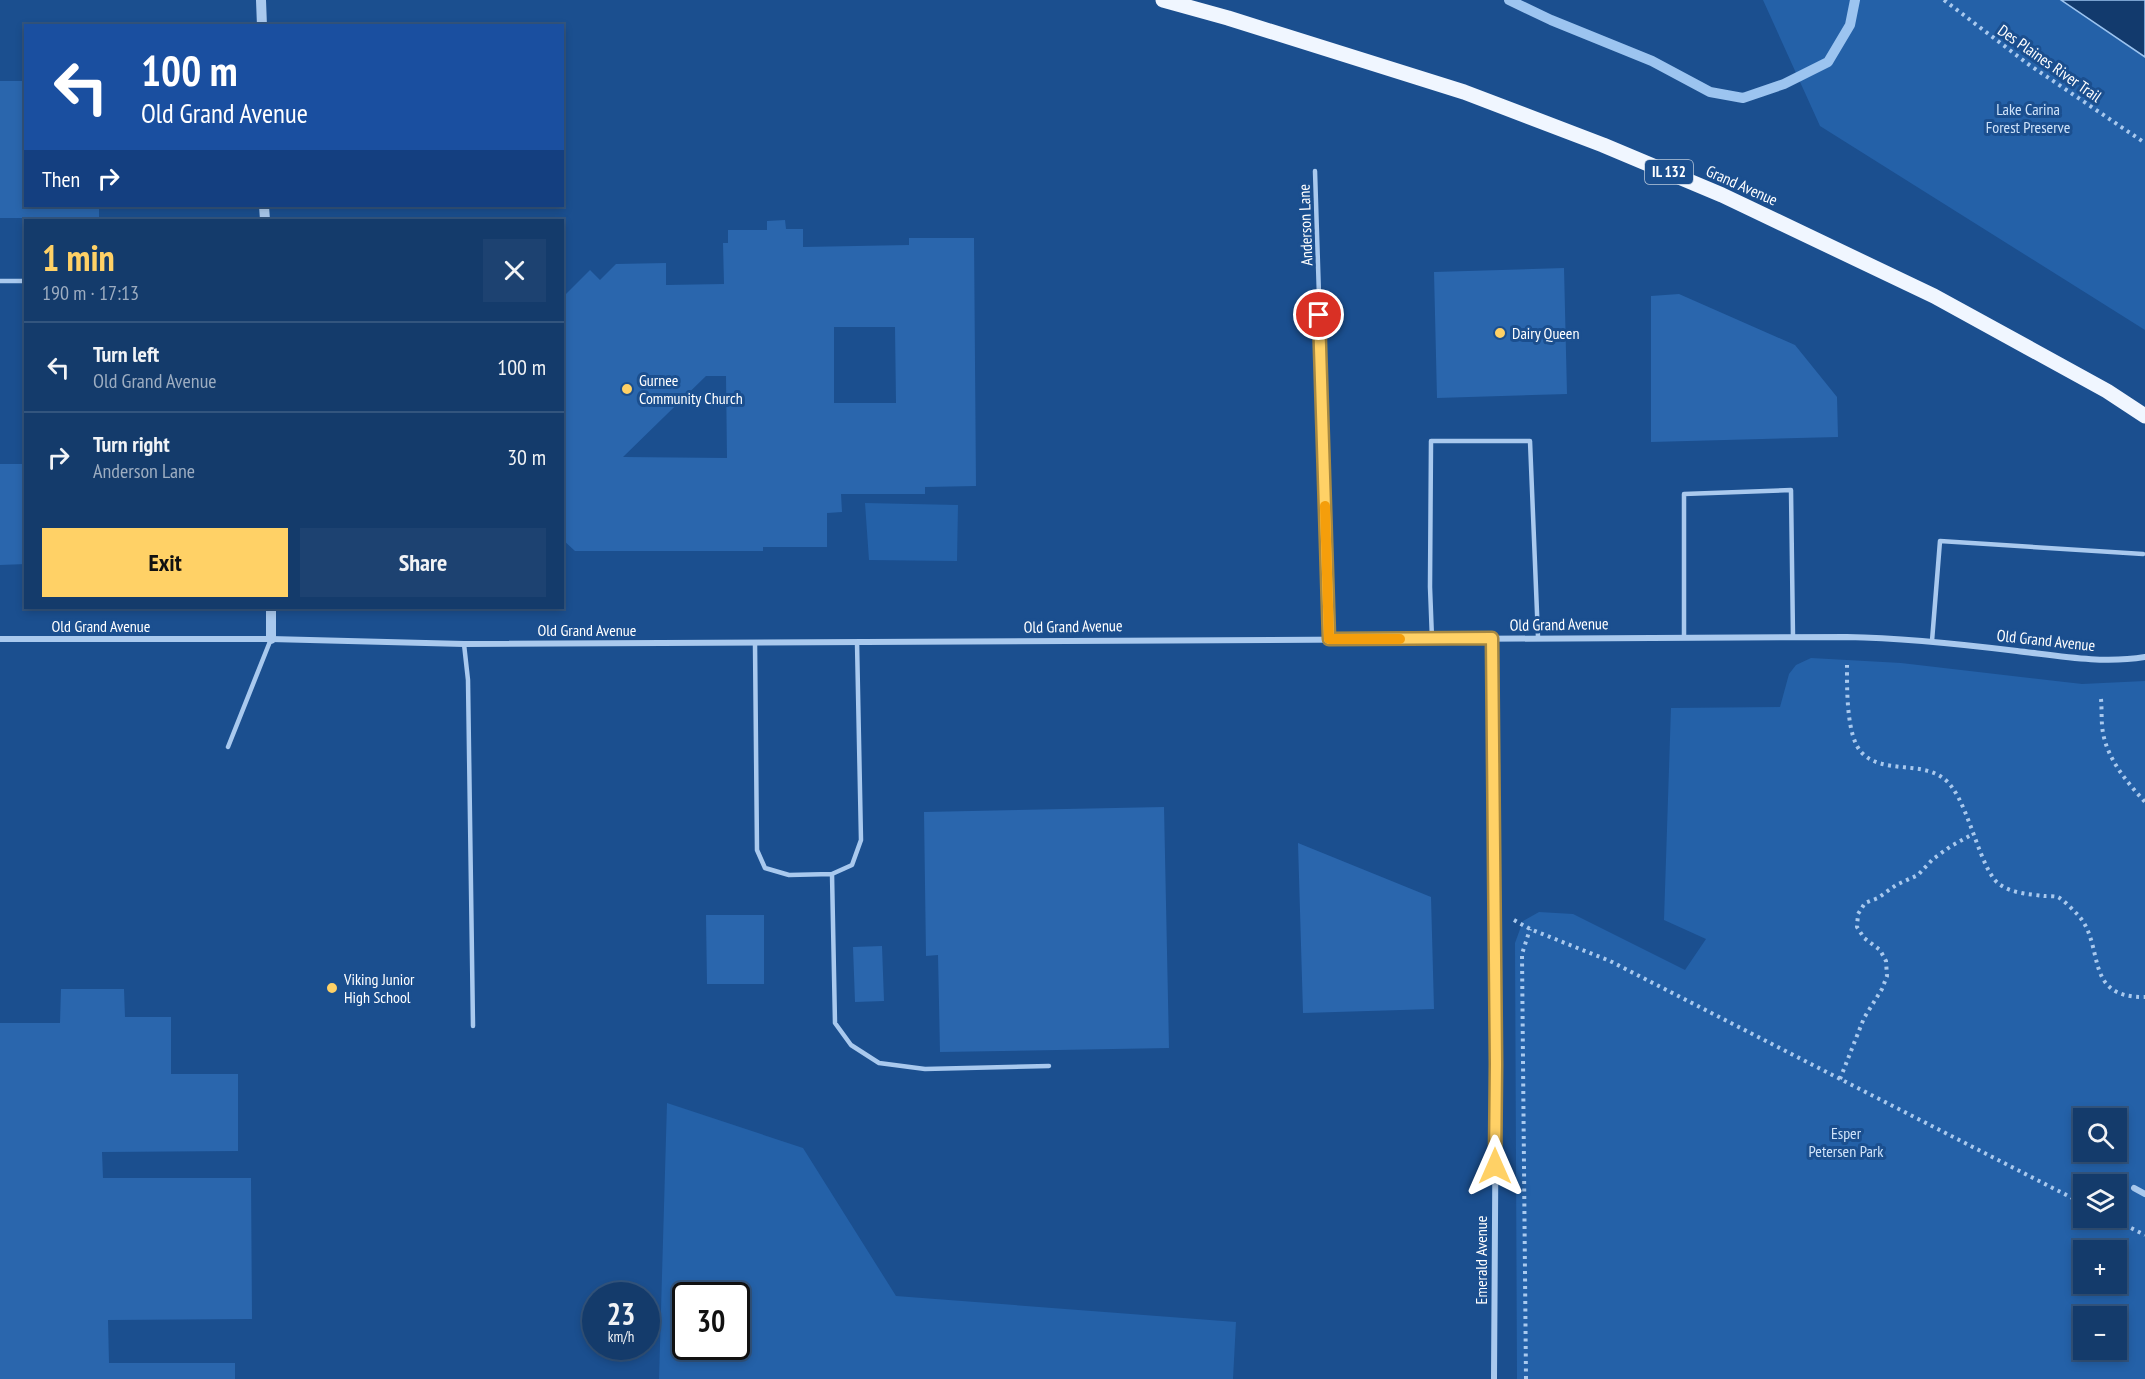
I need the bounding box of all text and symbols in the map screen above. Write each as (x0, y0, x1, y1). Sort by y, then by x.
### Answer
street label: Des Plaines River Trail (1994, 20, 2106, 106)
text: 100 m (141, 43, 238, 98)
icon: left (42, 48, 120, 126)
text: Old Grand Avenue (141, 96, 308, 130)
park label: Lake Carina Forest Preserve (1986, 99, 2070, 137)
road number: IL 132 (1645, 160, 1693, 184)
street label: Grand Avenue (1703, 160, 1781, 210)
icon: right (92, 162, 125, 195)
text: Then (42, 165, 80, 193)
street label: Anderson Lane (1294, 184, 1316, 266)
text: 1 min (42, 234, 115, 281)
button: close (483, 239, 546, 302)
text: 190 m · 17:13 (42, 280, 139, 306)
pin (1293, 289, 1344, 340)
icon: arrive (1302, 298, 1335, 331)
place label: Dairy Queen (1512, 323, 1579, 343)
marker: Dairy Queen (1493, 326, 1507, 340)
text: Turn left (93, 340, 159, 368)
icon: left (42, 351, 75, 384)
text: 100 m (497, 353, 546, 381)
text: Old Grand Avenue (93, 368, 217, 394)
place label: Gurnee Community Church (639, 370, 743, 408)
marker: Gurnee Community Church (620, 382, 634, 396)
text: Turn right (93, 430, 170, 458)
icon: right (42, 441, 75, 474)
text: 30 m (507, 443, 546, 471)
text: Anderson Lane (93, 458, 195, 484)
button: Exit (42, 528, 288, 597)
button: Share (300, 528, 546, 597)
street label: Old Grand Avenue (1509, 613, 1609, 635)
street label: Old Grand Avenue (1023, 615, 1123, 637)
street label: Old Grand Avenue (52, 616, 150, 636)
street label: Old Grand Avenue (538, 620, 636, 640)
street label: Old Grand Avenue (1996, 625, 2096, 655)
place label: Viking Junior High School (343, 969, 415, 1007)
marker: Viking Junior High School (325, 981, 339, 995)
map controls (2073, 1108, 2127, 1360)
button: search (2073, 1108, 2127, 1162)
park label: Esper Petersen Park (1809, 1123, 1884, 1161)
position arrow (1463, 1134, 1527, 1198)
button: layers (2073, 1174, 2127, 1228)
street label: Emerald Avenue (1471, 1216, 1491, 1304)
button: + (2073, 1240, 2127, 1294)
speed limit sign: 30 (672, 1282, 750, 1360)
text: 23 (607, 1294, 635, 1333)
button: − (2073, 1306, 2127, 1360)
text: km/h (608, 1327, 634, 1346)

